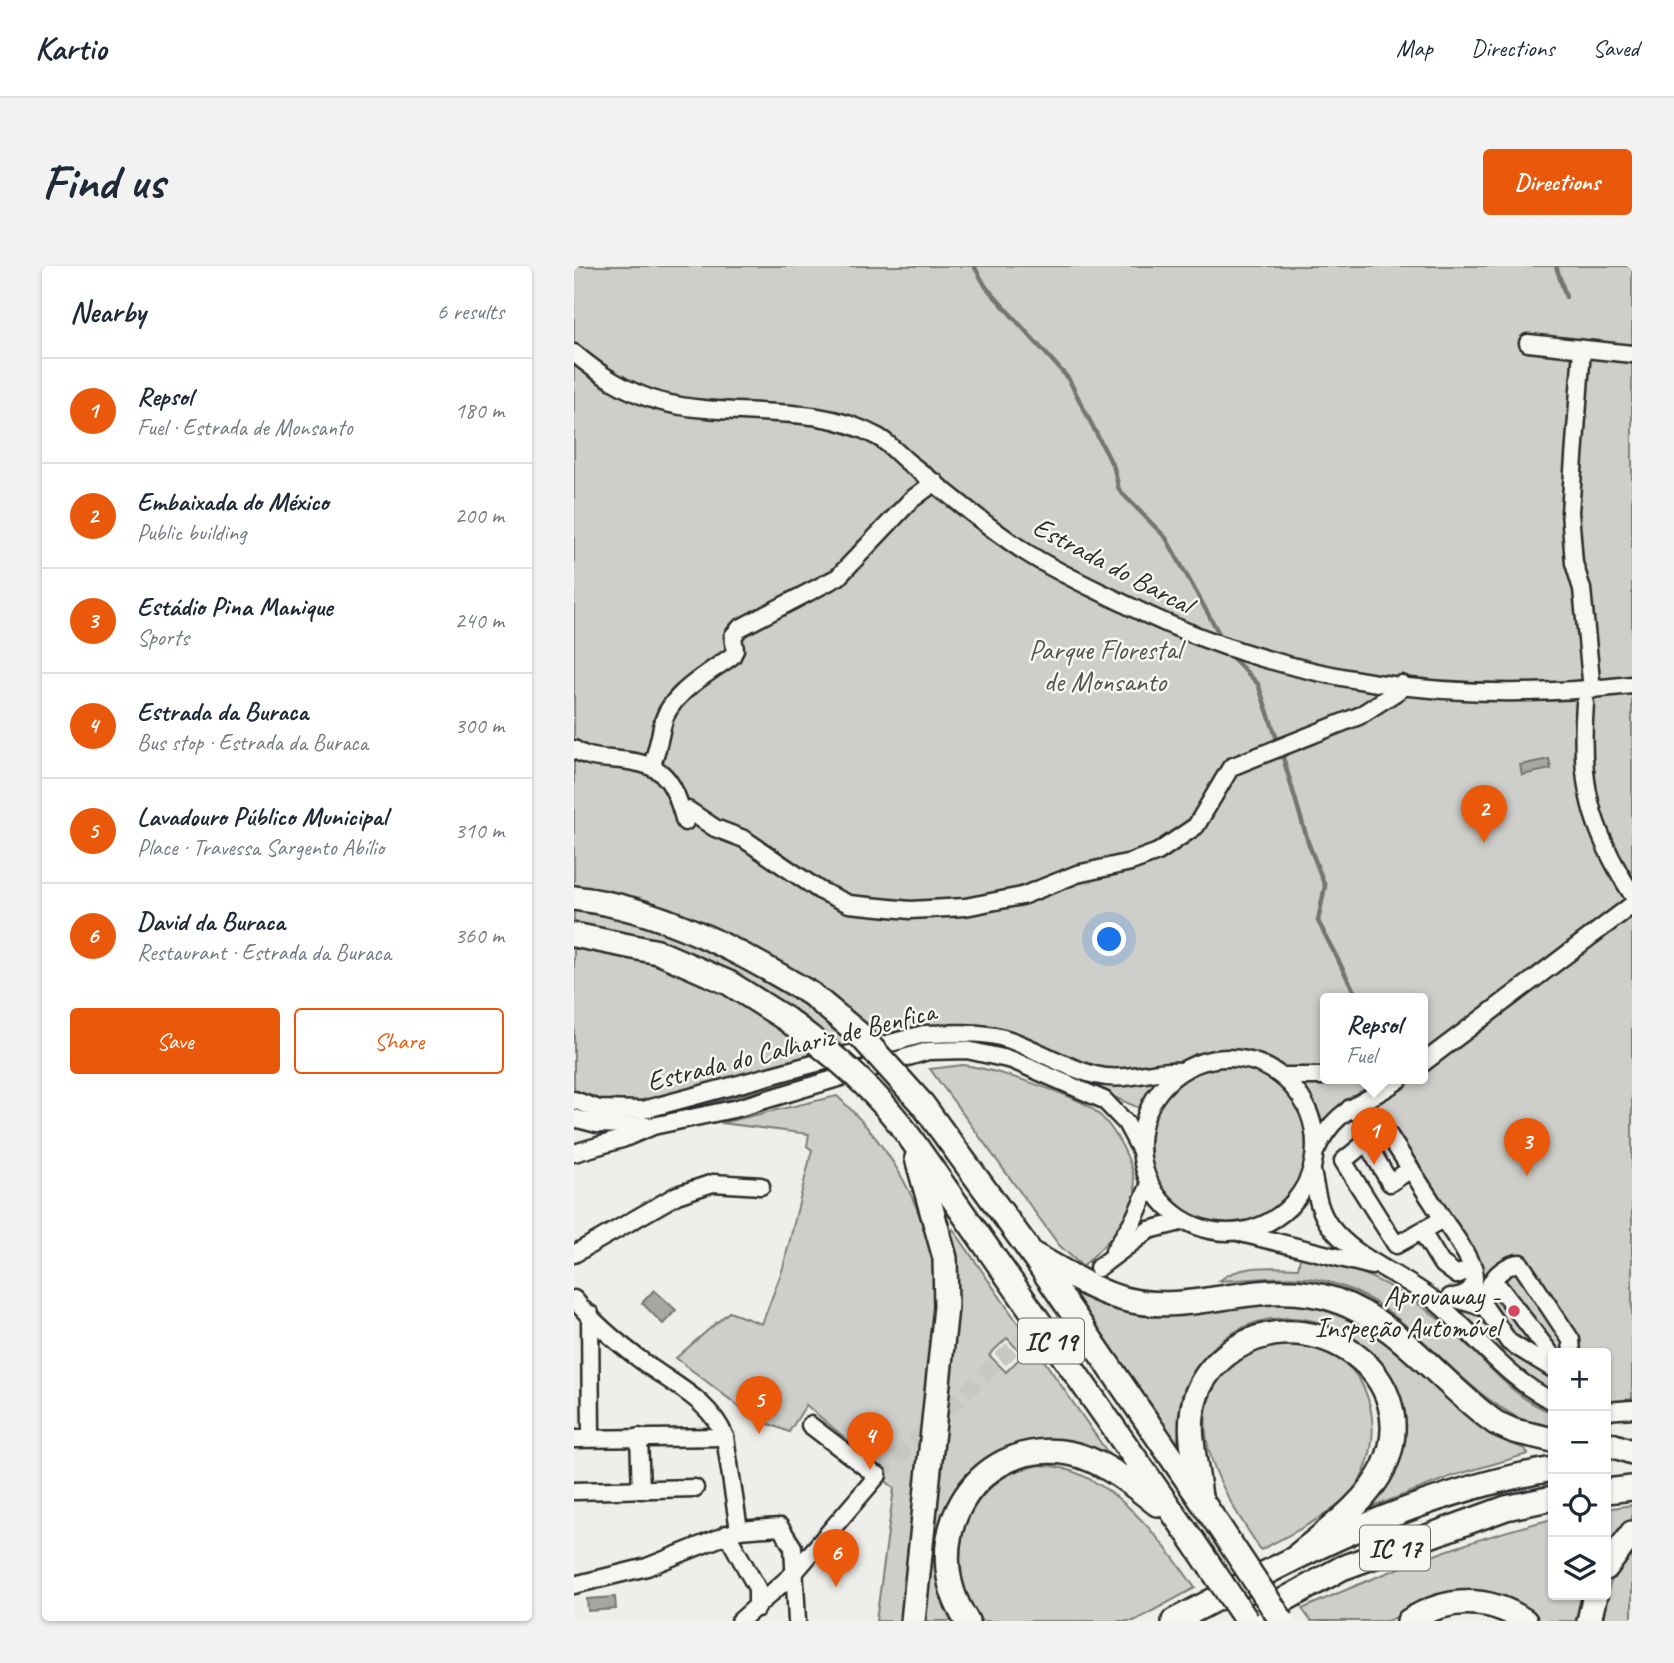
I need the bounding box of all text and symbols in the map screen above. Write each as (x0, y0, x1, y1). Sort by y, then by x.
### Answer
text: Kartio (35, 27, 106, 69)
text: Map (1396, 33, 1433, 63)
text: Directions (1471, 33, 1554, 63)
text: Saved (1592, 33, 1639, 63)
button: Directions (1483, 149, 1632, 215)
text: Find us (42, 151, 164, 213)
text: Nearby (70, 293, 146, 331)
text: 6 results (437, 297, 504, 326)
text: Repsol (137, 380, 193, 413)
text: 1 (88, 396, 98, 425)
text: 180 m (455, 396, 504, 425)
text: Fuel · Estrada de Monsanto (137, 413, 353, 442)
text: Embaixada do México (137, 485, 329, 518)
text: 2 (88, 501, 98, 530)
text: 200 m (455, 501, 504, 530)
street label: Estrada do Barcal (1027, 508, 1203, 624)
text: Public building (137, 518, 246, 547)
text: Estádio Pina Manique (137, 590, 333, 623)
text: 3 (88, 606, 98, 635)
text: 240 m (455, 606, 504, 635)
text: Sports (137, 623, 189, 652)
park label: Parque Florestal de Monsanto (1029, 632, 1187, 699)
text: Estrada da Buraca (137, 695, 308, 728)
text: 4 (88, 711, 98, 740)
text: 300 m (455, 711, 504, 740)
text: Bus stop · Estrada da Buraca (137, 728, 368, 757)
pin: 2 (1461, 785, 1507, 843)
text: Lavadouro Público Municipal (137, 800, 387, 833)
text: 5 (88, 816, 98, 845)
text: 310 m (455, 816, 504, 845)
text: Place · Travessa Sargento Abílio (137, 833, 384, 862)
text: David da Buraca (137, 905, 285, 938)
text: 6 (88, 921, 98, 950)
text: 360 m (455, 921, 504, 950)
your location (1092, 922, 1126, 956)
text: Restaurant · Estrada da Buraca (137, 938, 391, 967)
street label: Estrada do Calhariz de Benfica (643, 993, 941, 1099)
popup (1320, 993, 1428, 1084)
button: Save (70, 1008, 280, 1074)
button: Share (294, 1008, 504, 1074)
text: Repsol (1346, 1008, 1402, 1041)
text: Fuel (1346, 1041, 1376, 1070)
pin: 1 (1351, 1107, 1397, 1165)
pin: 3 (1504, 1118, 1550, 1176)
place label: Aprovaway - Inspeção Automóvel (1315, 1278, 1505, 1345)
marker: Aprovaway - Inspeção Automóvel (1506, 1303, 1522, 1319)
road number: IC 19 (1018, 1318, 1084, 1364)
map controls (1548, 1348, 1611, 1600)
button: + (1548, 1348, 1611, 1411)
pin: 5 (736, 1376, 782, 1434)
button: − (1548, 1411, 1611, 1474)
pin: 4 (847, 1412, 893, 1470)
button: locate (1548, 1474, 1611, 1537)
road number: IC 17 (1360, 1526, 1430, 1570)
pin: 6 (813, 1529, 859, 1587)
button: layers (1548, 1537, 1611, 1600)

